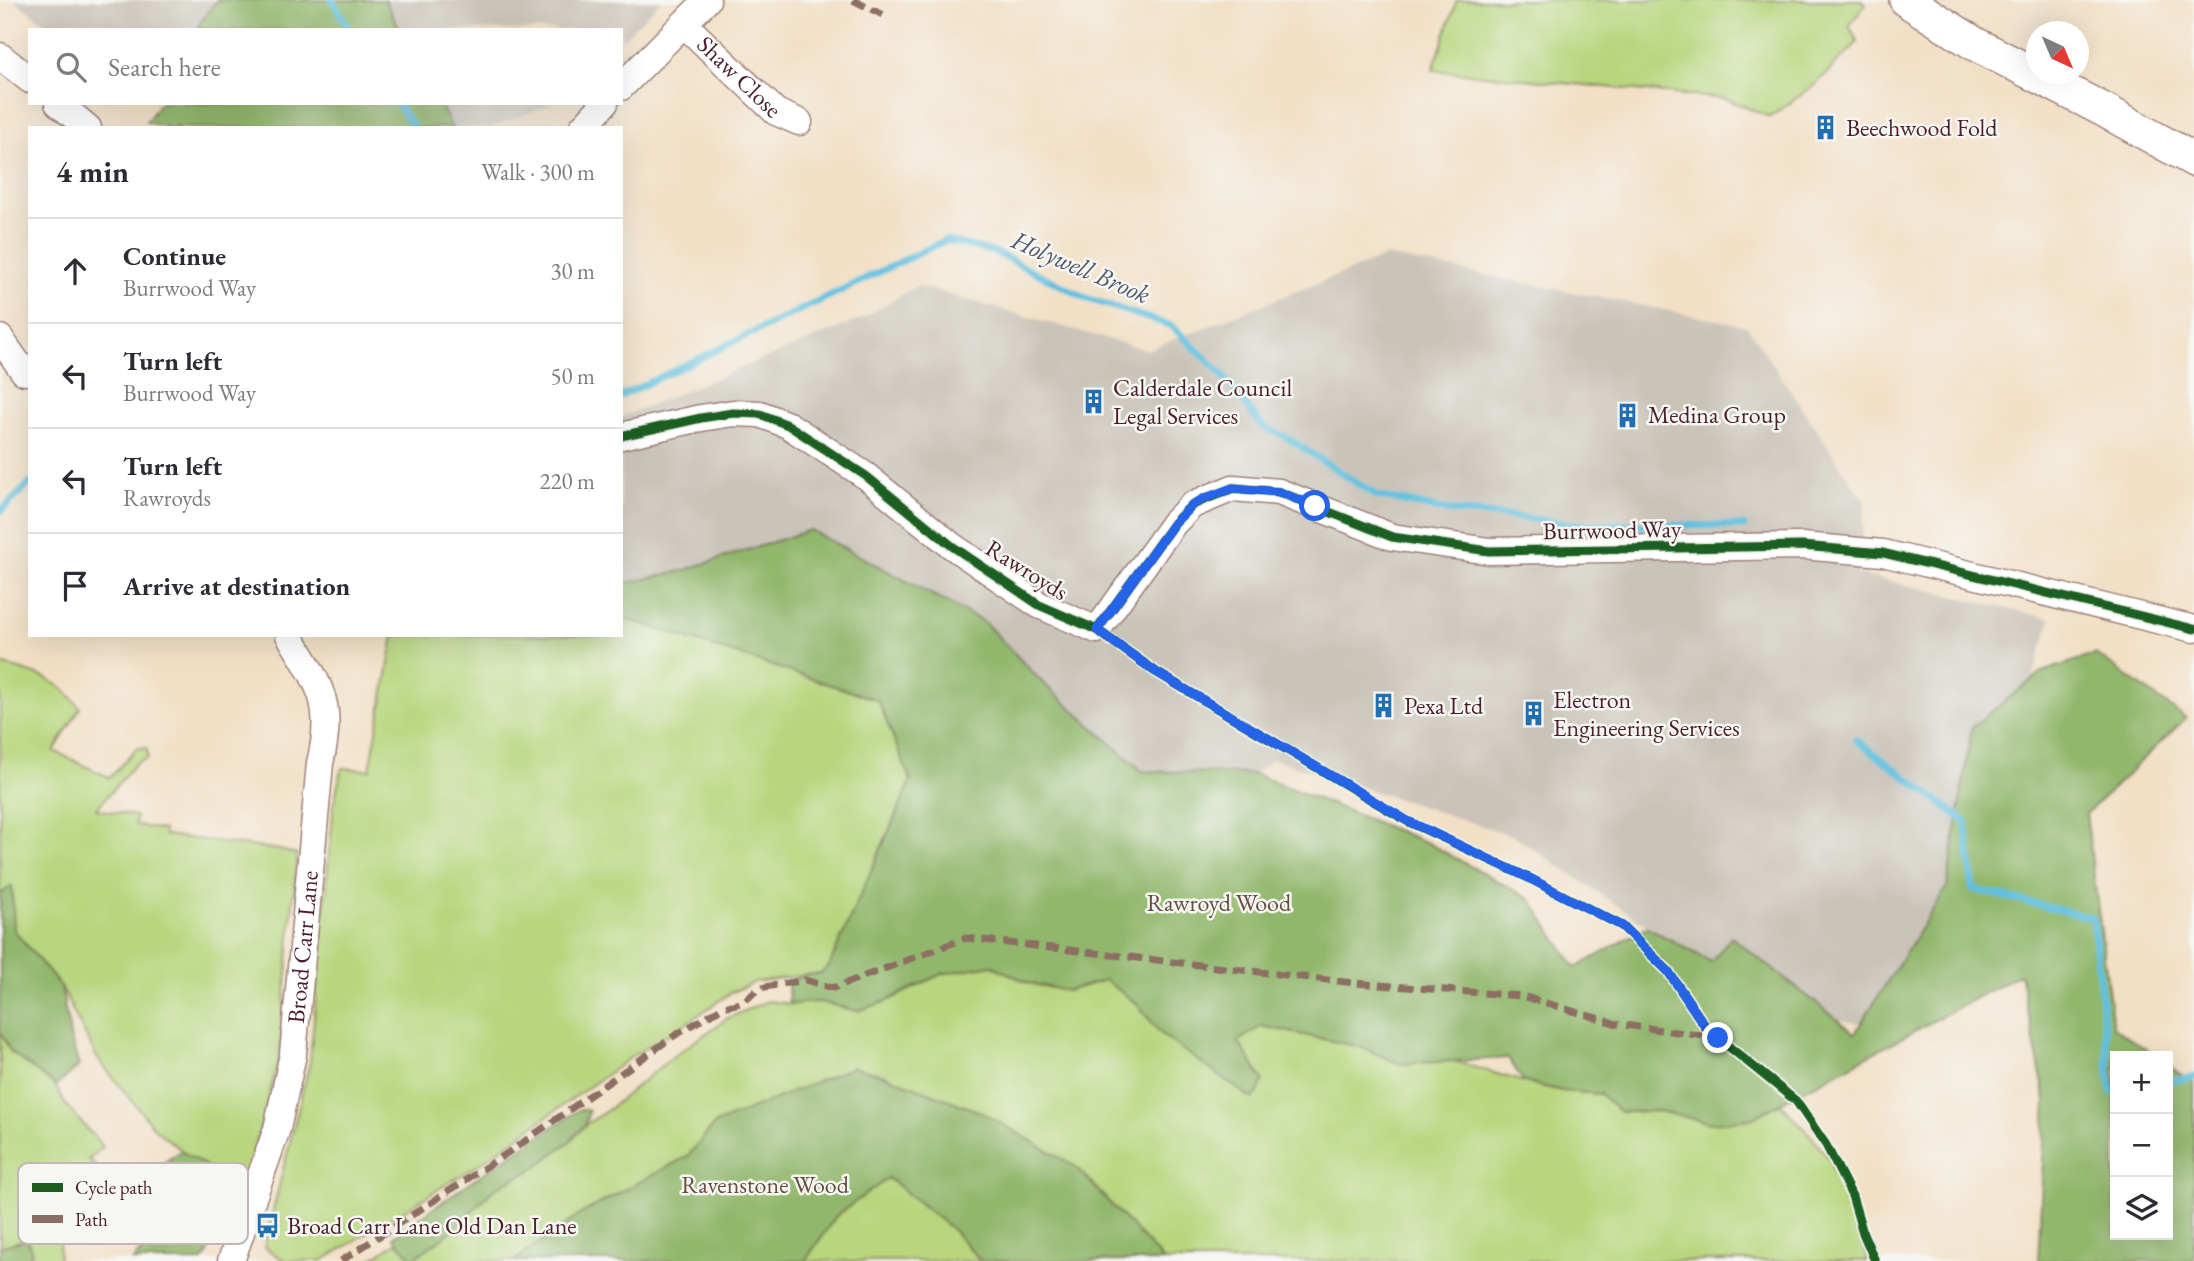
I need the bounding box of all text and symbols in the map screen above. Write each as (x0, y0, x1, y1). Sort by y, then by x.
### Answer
north arrow (2026, 21, 2089, 84)
search box (28, 28, 623, 105)
street label: Shaw Close (691, 29, 788, 124)
icon: search (52, 48, 90, 86)
text: Search here (108, 50, 221, 84)
place label: Beechwood Fold (1846, 112, 1998, 143)
building icon: Beechwood Fold (1812, 114, 1840, 142)
text: 4 min (56, 152, 129, 191)
text: Walk · 300 m (481, 157, 595, 187)
water label: Holywell Brook (1006, 222, 1155, 311)
text: Continue (123, 239, 226, 273)
icon: ahead (56, 252, 94, 290)
text: 30 m (550, 256, 595, 286)
text: Burrwood Way (123, 273, 256, 303)
text: Turn left (123, 344, 222, 378)
icon: left (56, 357, 94, 395)
text: 50 m (550, 361, 595, 391)
place label: Calderdale Council Legal Services (1113, 372, 1292, 431)
text: Burrwood Way (123, 378, 256, 408)
building icon: Calderdale Council Legal Services (1079, 388, 1107, 416)
place label: Medina Group (1648, 399, 1786, 430)
building icon: Medina Group (1614, 401, 1642, 429)
text: Turn left (123, 449, 222, 483)
icon: left (56, 462, 94, 500)
text: 220 m (539, 466, 595, 496)
text: Rawroyds (123, 483, 211, 513)
route start (1299, 490, 1330, 521)
street label: Burrwood Way (1542, 513, 1682, 546)
street label: Rawroyds (980, 532, 1074, 607)
icon: arrive (56, 567, 94, 605)
text: Arrive at destination (123, 569, 350, 603)
place label: Electron Engineering Services (1553, 684, 1740, 743)
place label: Pexa Ltd (1404, 690, 1484, 721)
building icon: Pexa Ltd (1370, 692, 1398, 720)
building icon: Electron Engineering Services (1519, 700, 1547, 728)
street label: Broad Carr Lane (280, 869, 325, 1025)
park label: Rawroyd Wood (1147, 887, 1292, 918)
route end (1702, 1022, 1733, 1053)
map controls (2110, 1051, 2173, 1240)
button: + (2110, 1051, 2173, 1114)
button: − (2110, 1114, 2173, 1177)
legend (18, 1163, 248, 1244)
park label: Ravenstone Wood (681, 1169, 850, 1200)
text: Cycle path (75, 1175, 153, 1200)
button: layers (2110, 1177, 2173, 1240)
text: Path (75, 1207, 108, 1232)
place label: Broad Carr Lane Old Dan Lane (287, 1210, 577, 1241)
bus stop icon: Broad Carr Lane Old Dan Lane (253, 1212, 281, 1240)

